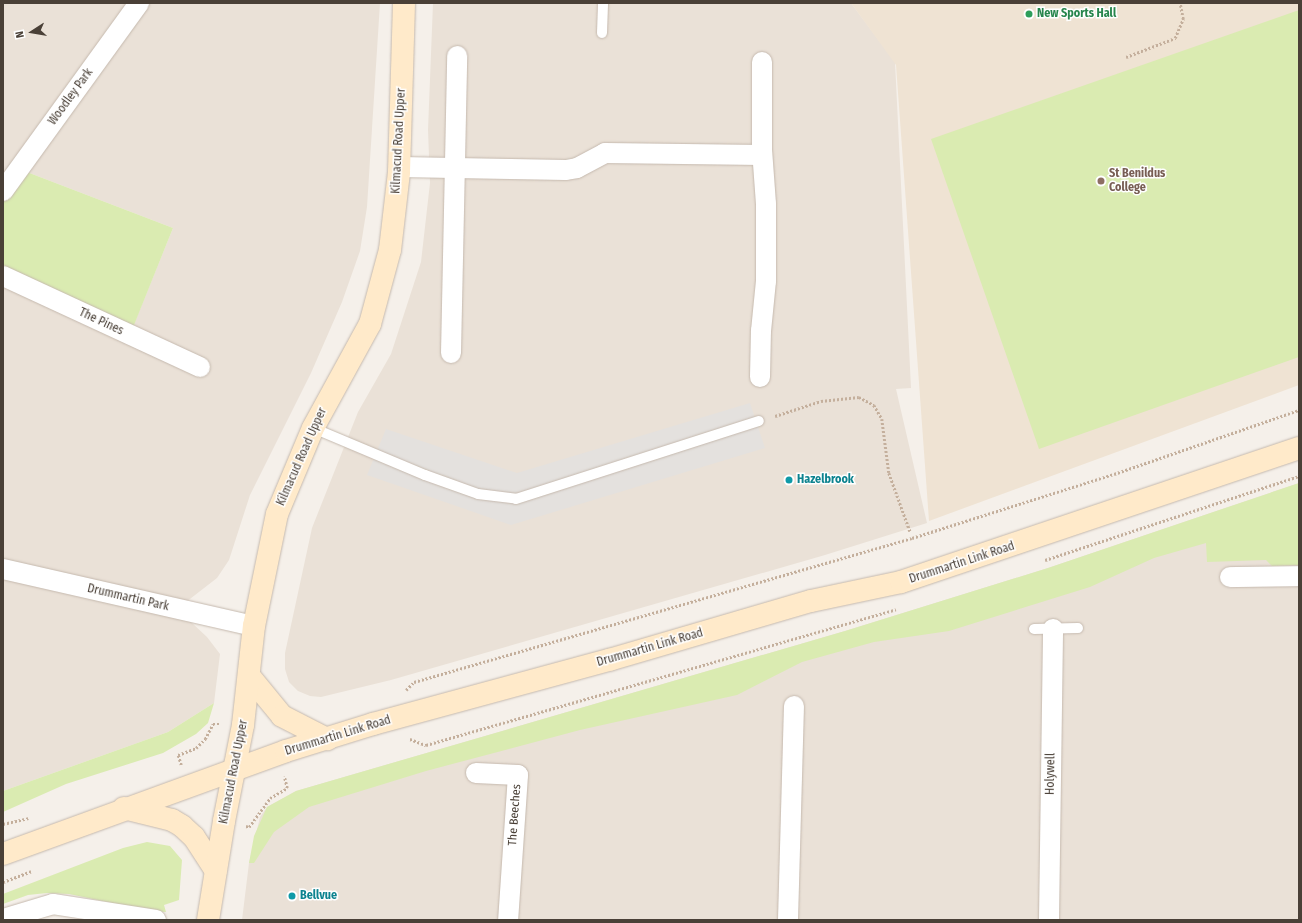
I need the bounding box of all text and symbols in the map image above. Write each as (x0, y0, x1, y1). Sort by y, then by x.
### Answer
place label: New Sports Hall (1037, 7, 1116, 21)
marker: New Sports Hall (1024, 9, 1034, 19)
north arrow (12, 12, 52, 52)
text: N (13, 30, 27, 39)
street label: Woodley Park (46, 66, 96, 128)
street label: Kilmacud Road Upper (389, 88, 409, 194)
place label: St Benildus College (1109, 167, 1165, 195)
marker: St Benildus College (1096, 176, 1106, 186)
street label: The Pines (77, 305, 125, 339)
street label: Kilmacud Road Upper (274, 406, 330, 508)
place label: Hazelbrook (797, 473, 854, 487)
marker: Hazelbrook (784, 475, 794, 485)
street label: Drummartin Link Road (907, 539, 1017, 587)
street label: Drummartin Park (86, 582, 170, 614)
street label: Drummartin Link Road (595, 626, 705, 670)
street label: Drummartin Link Road (283, 713, 393, 759)
street label: Kilmacud Road Upper (217, 719, 251, 825)
street label: Holywell (1043, 753, 1059, 795)
street label: The Beeches (506, 784, 524, 846)
place label: Bellvue (300, 889, 337, 903)
marker: Bellvue (287, 891, 297, 901)

